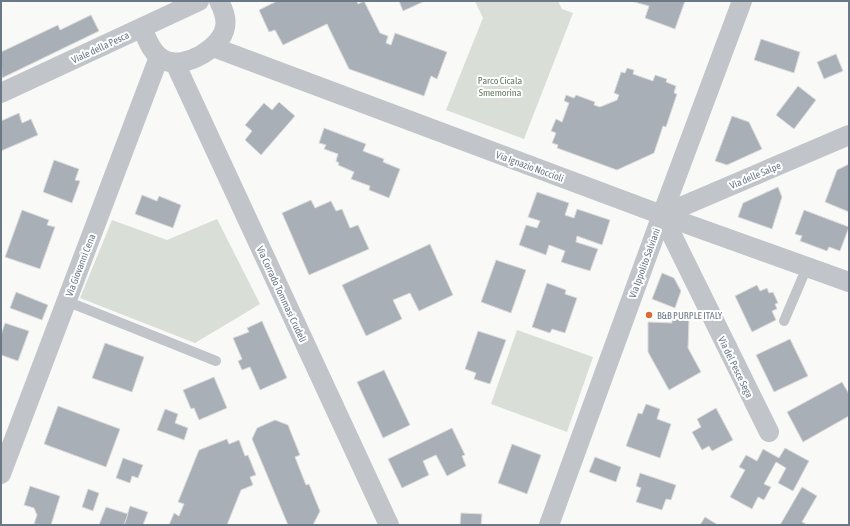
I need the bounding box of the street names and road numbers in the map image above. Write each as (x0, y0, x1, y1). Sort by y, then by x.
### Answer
street label: Viale della Pesca (70, 29, 131, 66)
street label: Via Ignazio Noccioli (494, 149, 565, 184)
street label: Via delle Salpe (728, 160, 783, 191)
street label: Via Ippolito Salviani (627, 227, 662, 300)
street label: Via Giovanni Cena (64, 232, 98, 298)
street label: Via Corrado Tommasi Crudeli (254, 244, 309, 344)
street label: Via del Pesce Sega (716, 335, 755, 400)

